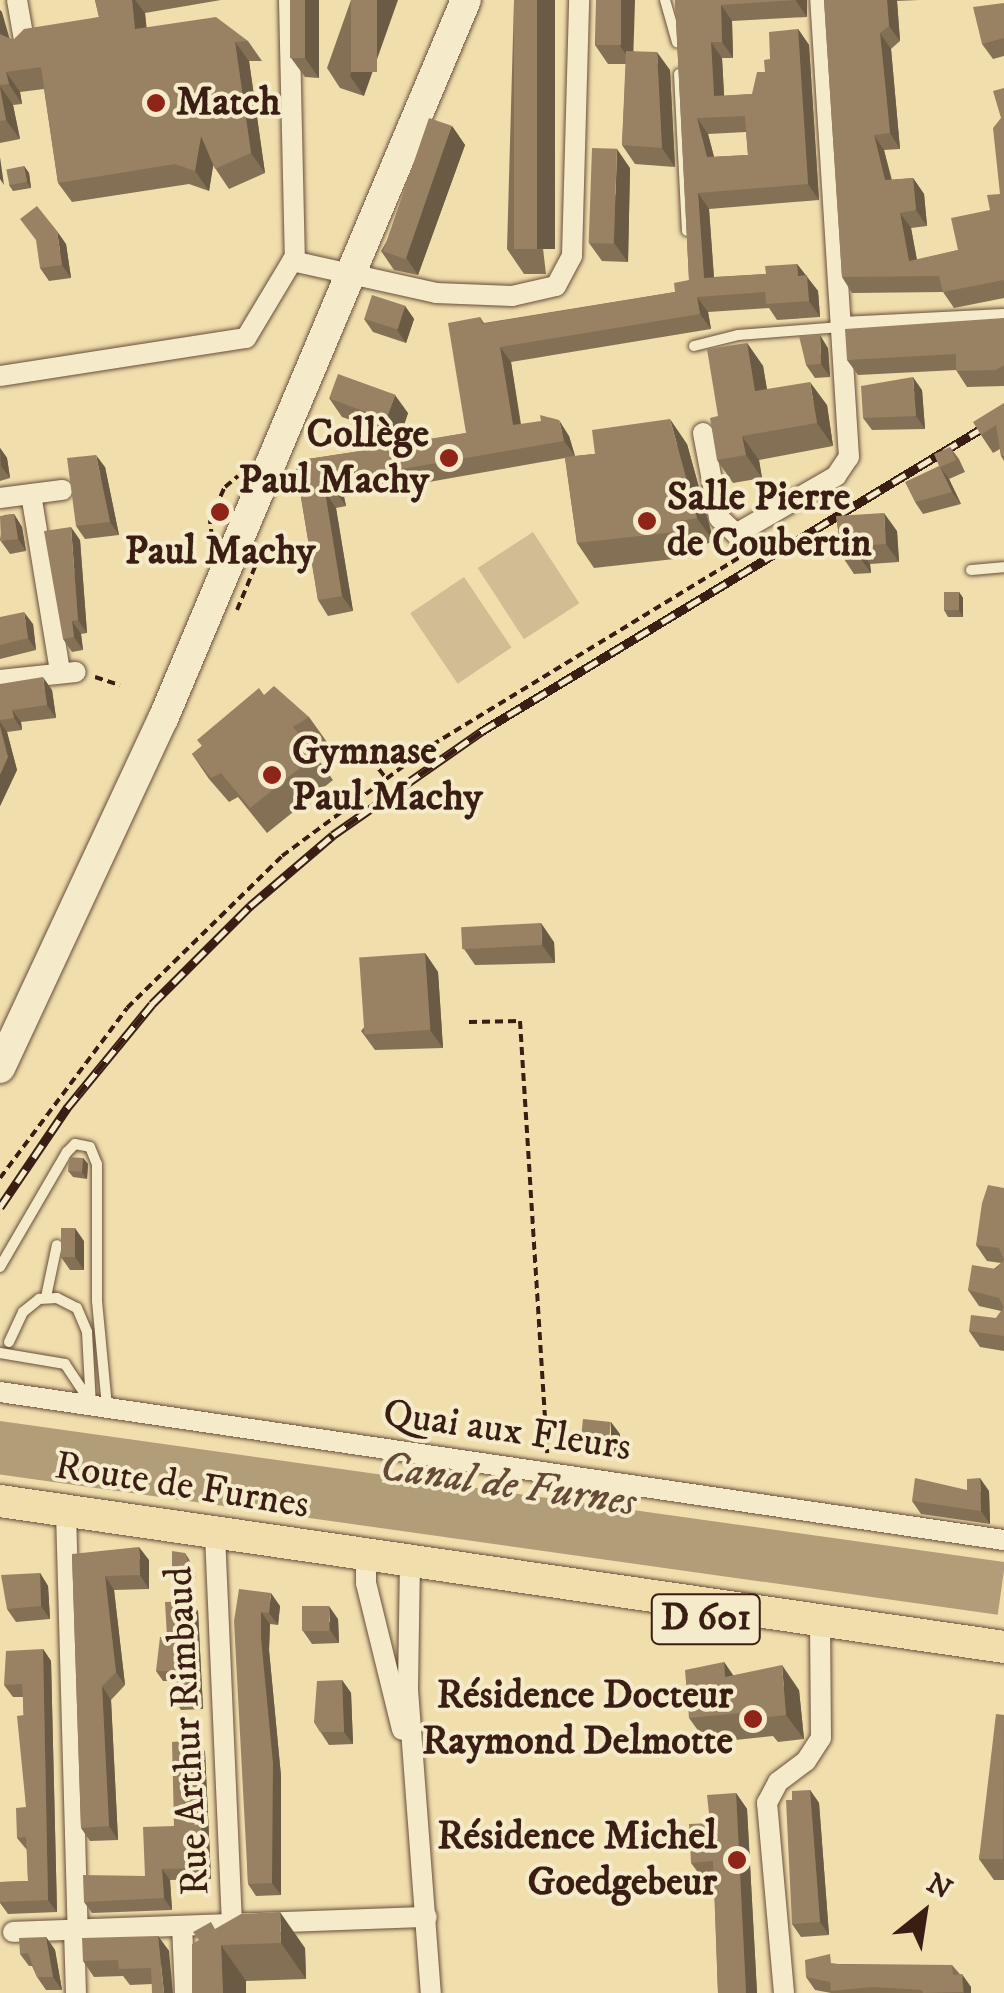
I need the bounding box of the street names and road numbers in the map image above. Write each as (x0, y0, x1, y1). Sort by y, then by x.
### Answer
street label: Quai aux Fleurs (380, 1390, 634, 1472)
street label: Route de Furnes (52, 1442, 312, 1530)
street label: Rue Arthur Rimbaud (155, 1565, 221, 1897)
road number: D 601 (648, 1586, 764, 1652)

